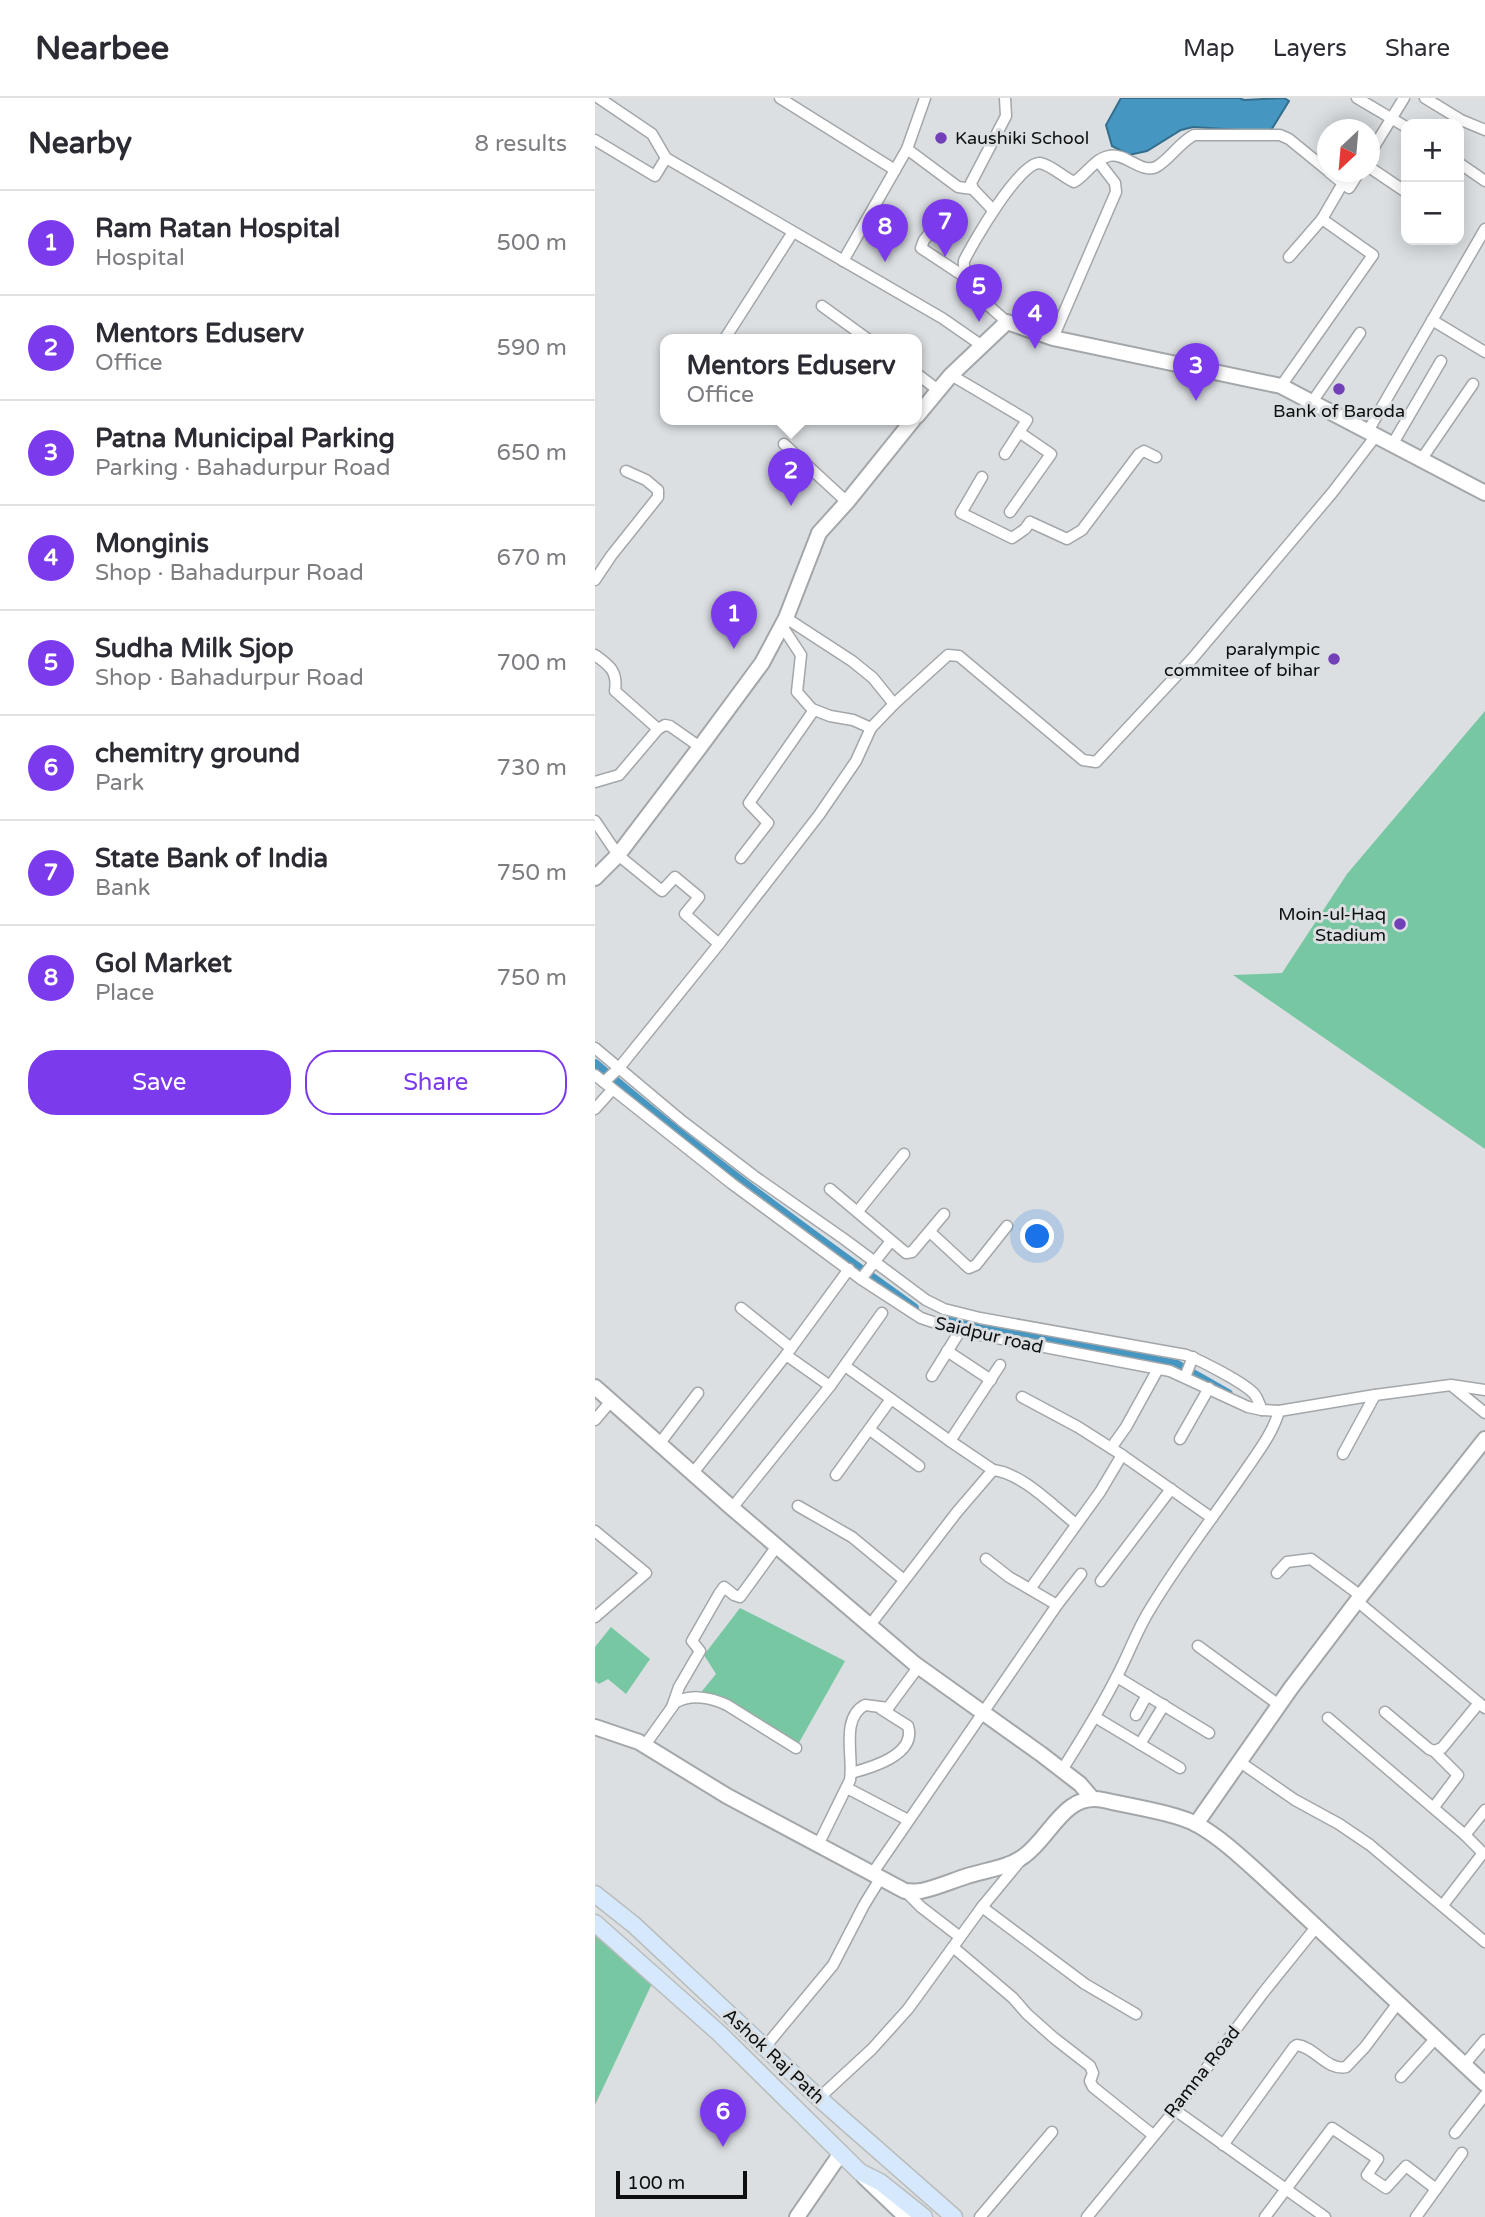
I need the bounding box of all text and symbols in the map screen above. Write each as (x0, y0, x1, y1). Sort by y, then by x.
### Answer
text: Nearbee (35, 29, 169, 68)
text: Map (1183, 34, 1235, 63)
text: Layers (1273, 34, 1347, 63)
text: Share (1385, 34, 1450, 63)
north arrow (1317, 119, 1380, 182)
map controls (1401, 119, 1464, 245)
button: + (1401, 119, 1464, 182)
text: Nearby (28, 125, 132, 162)
place label: Kaushiki School (955, 127, 1089, 149)
text: 8 results (474, 130, 567, 158)
marker: Kaushiki School (933, 130, 949, 146)
button: − (1401, 182, 1464, 245)
pin: 7 (922, 199, 968, 257)
pin: 8 (862, 204, 908, 262)
text: Ram Ratan Hospital (95, 213, 340, 244)
text: 1 (44, 229, 58, 257)
text: 500 m (497, 229, 567, 257)
text: Hospital (95, 244, 185, 272)
pin: 5 (956, 264, 1002, 322)
pin: 4 (1012, 291, 1058, 349)
text: Mentors Eduserv (95, 318, 304, 349)
text: 2 (44, 334, 58, 362)
text: 590 m (497, 334, 567, 362)
popup (660, 334, 922, 425)
pin: 3 (1173, 343, 1219, 401)
text: Office (95, 349, 163, 377)
text: Mentors Eduserv (686, 350, 896, 381)
text: Office (686, 381, 754, 409)
marker: Bank of Baroda (1331, 381, 1347, 397)
place label: Bank of Baroda (1273, 400, 1405, 422)
text: Patna Municipal Parking (95, 423, 395, 454)
text: 3 (44, 439, 58, 467)
text: 650 m (497, 439, 567, 467)
pin: 2 (768, 448, 814, 506)
text: Parking · Bahadurpur Road (95, 454, 391, 482)
text: Monginis (95, 528, 209, 559)
text: 4 (44, 544, 58, 572)
text: 670 m (497, 544, 567, 572)
text: Shop · Bahadurpur Road (95, 559, 364, 587)
pin: 1 (711, 591, 757, 649)
text: Sudha Milk Sjop (95, 633, 294, 664)
place label: paralympic commitee of bihar (1164, 638, 1320, 681)
text: 5 (44, 649, 58, 677)
text: 700 m (497, 649, 567, 677)
marker: paralympic commitee of bihar (1326, 651, 1342, 667)
text: Shop · Bahadurpur Road (95, 664, 364, 692)
text: chemitry ground (95, 738, 300, 769)
text: 6 (44, 754, 58, 782)
text: 730 m (497, 754, 567, 782)
text: Park (95, 769, 144, 797)
text: State Bank of India (95, 843, 328, 874)
text: 7 (44, 859, 58, 887)
text: 750 m (497, 859, 567, 887)
text: Bank (95, 874, 150, 902)
place label: Moin-ul-Haq Stadium (1278, 903, 1386, 946)
marker: Moin-ul-Haq Stadium (1392, 916, 1408, 932)
text: Gol Market (95, 948, 232, 979)
text: 8 (44, 964, 58, 992)
text: 750 m (497, 964, 567, 992)
text: Place (95, 979, 154, 1007)
button: Save (28, 1050, 291, 1115)
button: Share (305, 1050, 567, 1115)
your location (1020, 1219, 1054, 1253)
street label: Saidpur road (933, 1312, 1045, 1358)
street label: Ashok Raj Path (719, 2004, 829, 2108)
street label: Ramna Road (1159, 2022, 1245, 2122)
pin: 6 (700, 2089, 746, 2147)
scale bar (616, 2168, 747, 2200)
text: 100 m (627, 2172, 685, 2194)

